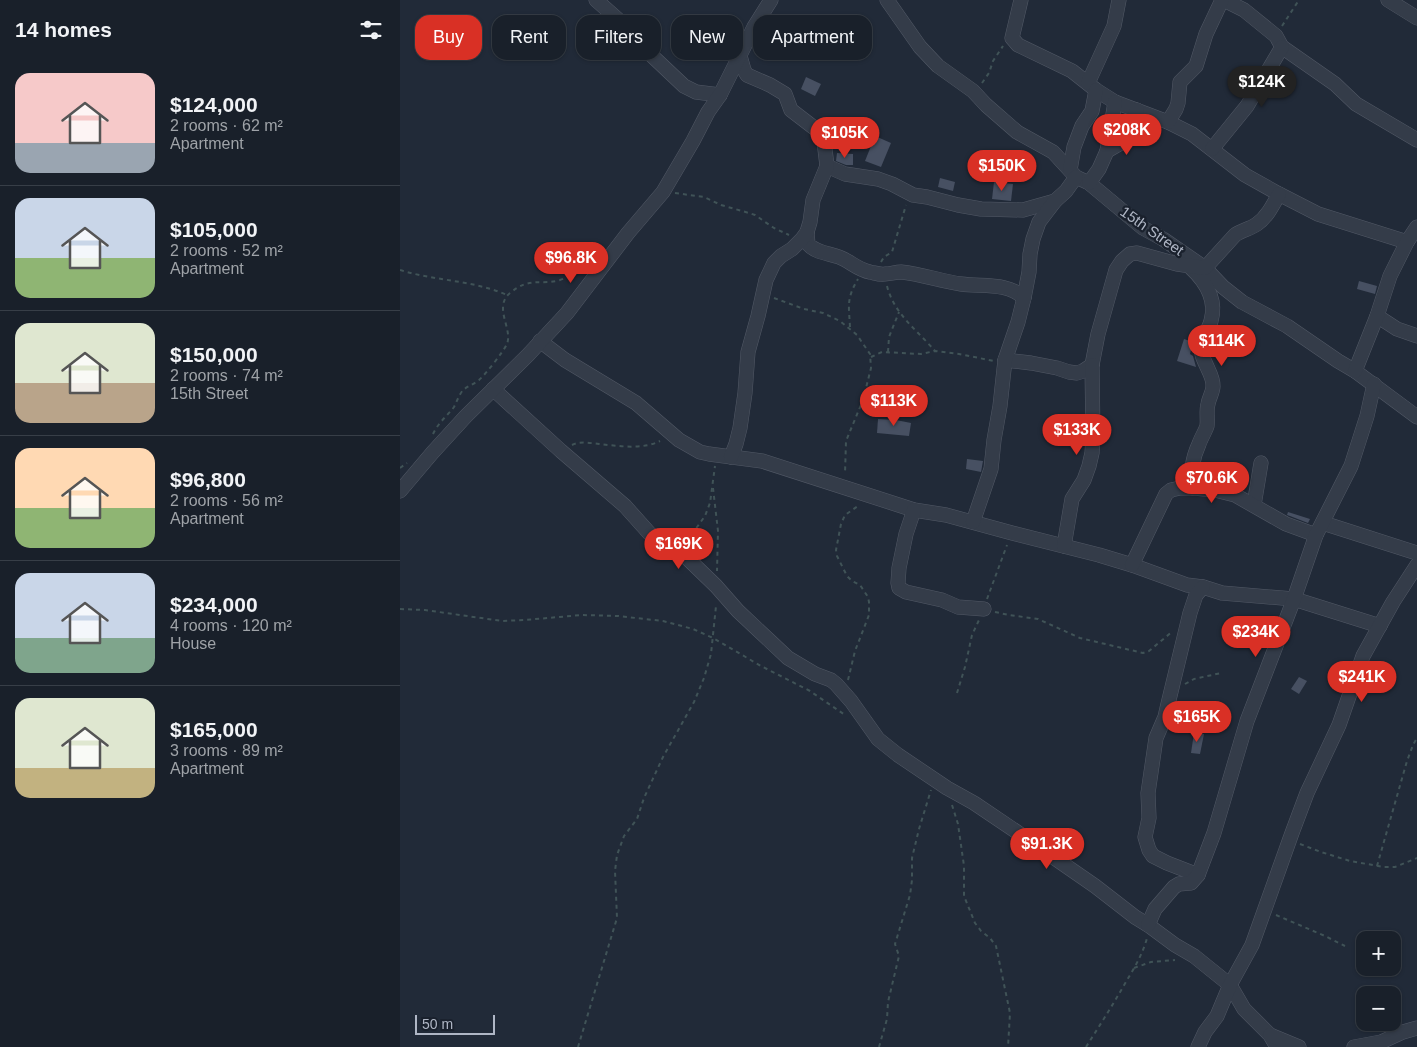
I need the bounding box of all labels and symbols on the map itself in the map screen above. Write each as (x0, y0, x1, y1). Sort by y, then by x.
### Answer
pin: $124K (1227, 66, 1297, 108)
pin: $208K (1092, 114, 1162, 156)
pin: $105K (810, 116, 880, 159)
pin: $150K (967, 150, 1037, 192)
street label: 15th Street (1117, 203, 1188, 259)
pin: $96.8K (530, 242, 612, 284)
pin: $114K (1187, 324, 1257, 367)
pin: $113K (859, 384, 929, 427)
pin: $133K (1042, 414, 1112, 456)
pin: $70.6K (1171, 462, 1253, 504)
pin: $169K (644, 528, 714, 570)
pin: $234K (1221, 616, 1291, 658)
pin: $241K (1327, 660, 1397, 703)
pin: $165K (1162, 700, 1232, 743)
pin: $91.3K (1006, 828, 1088, 870)
scale bar (415, 1012, 495, 1035)

